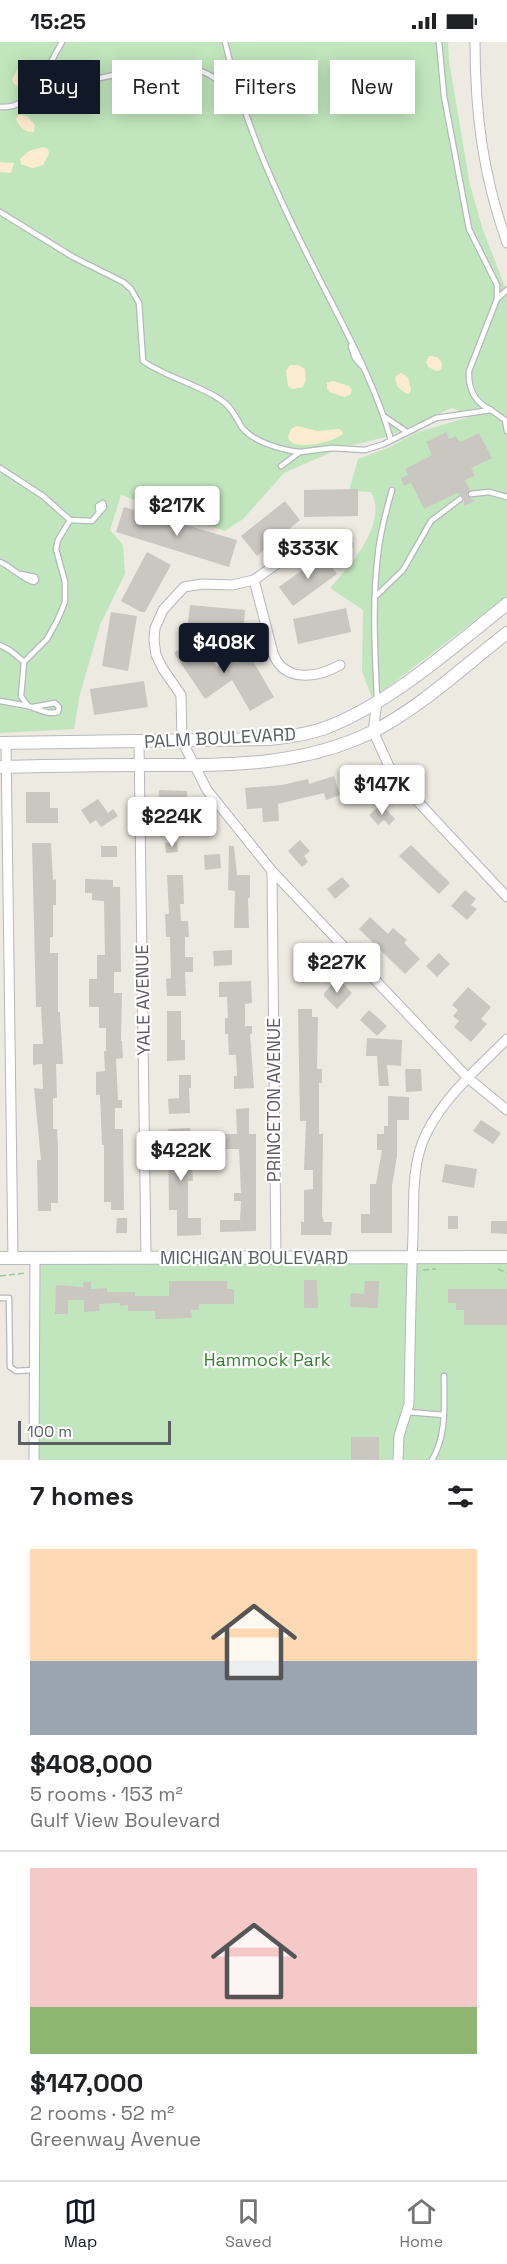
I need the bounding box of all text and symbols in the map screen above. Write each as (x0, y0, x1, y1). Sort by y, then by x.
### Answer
text: 15:25 (30, 7, 86, 35)
chip: Buy (18, 60, 100, 114)
chip: Rent (112, 60, 202, 114)
chip: Filters (214, 60, 318, 114)
chip: New (330, 60, 415, 114)
pin: $217K (135, 486, 219, 537)
text: $217K (149, 492, 205, 518)
pin: $333K (266, 529, 350, 580)
text: $333K (277, 535, 339, 561)
pin: $408K (182, 623, 266, 674)
text: $408K (193, 629, 255, 655)
street label: PALM BOULEVARD (144, 722, 296, 753)
pin: $147K (340, 765, 424, 816)
text: $147K (354, 771, 410, 797)
pin: $224K (130, 797, 214, 848)
text: $224K (142, 803, 202, 829)
pin: $227K (295, 943, 379, 994)
street label: YALE AVENUE (130, 944, 155, 1056)
text: $227K (307, 949, 367, 975)
street label: PRINCETON AVENUE (262, 1018, 285, 1182)
pin: $422K (139, 1131, 223, 1182)
text: $422K (150, 1137, 212, 1163)
street label: MICHIGAN BOULEVARD (160, 1246, 348, 1269)
park label: Hammock Park (204, 1348, 331, 1371)
scale bar (18, 1418, 171, 1446)
text: 100 m (27, 1421, 72, 1442)
text: 7 homes (30, 1479, 134, 1513)
icon: filters (444, 1480, 477, 1513)
icon: home (200, 1588, 308, 1696)
text: $408,000 (30, 1747, 153, 1781)
text: 5 rooms · 153 m² (30, 1781, 183, 1807)
text: Gulf View Boulevard (30, 1807, 220, 1833)
icon: home (200, 1907, 308, 2015)
text: $147,000 (30, 2066, 143, 2100)
text: 2 rooms · 52 m² (30, 2100, 174, 2126)
text: Greenway Avenue (30, 2126, 201, 2152)
tab: Map (64, 2195, 97, 2252)
tab: Saved (225, 2195, 272, 2252)
tab: Home (399, 2195, 443, 2252)

